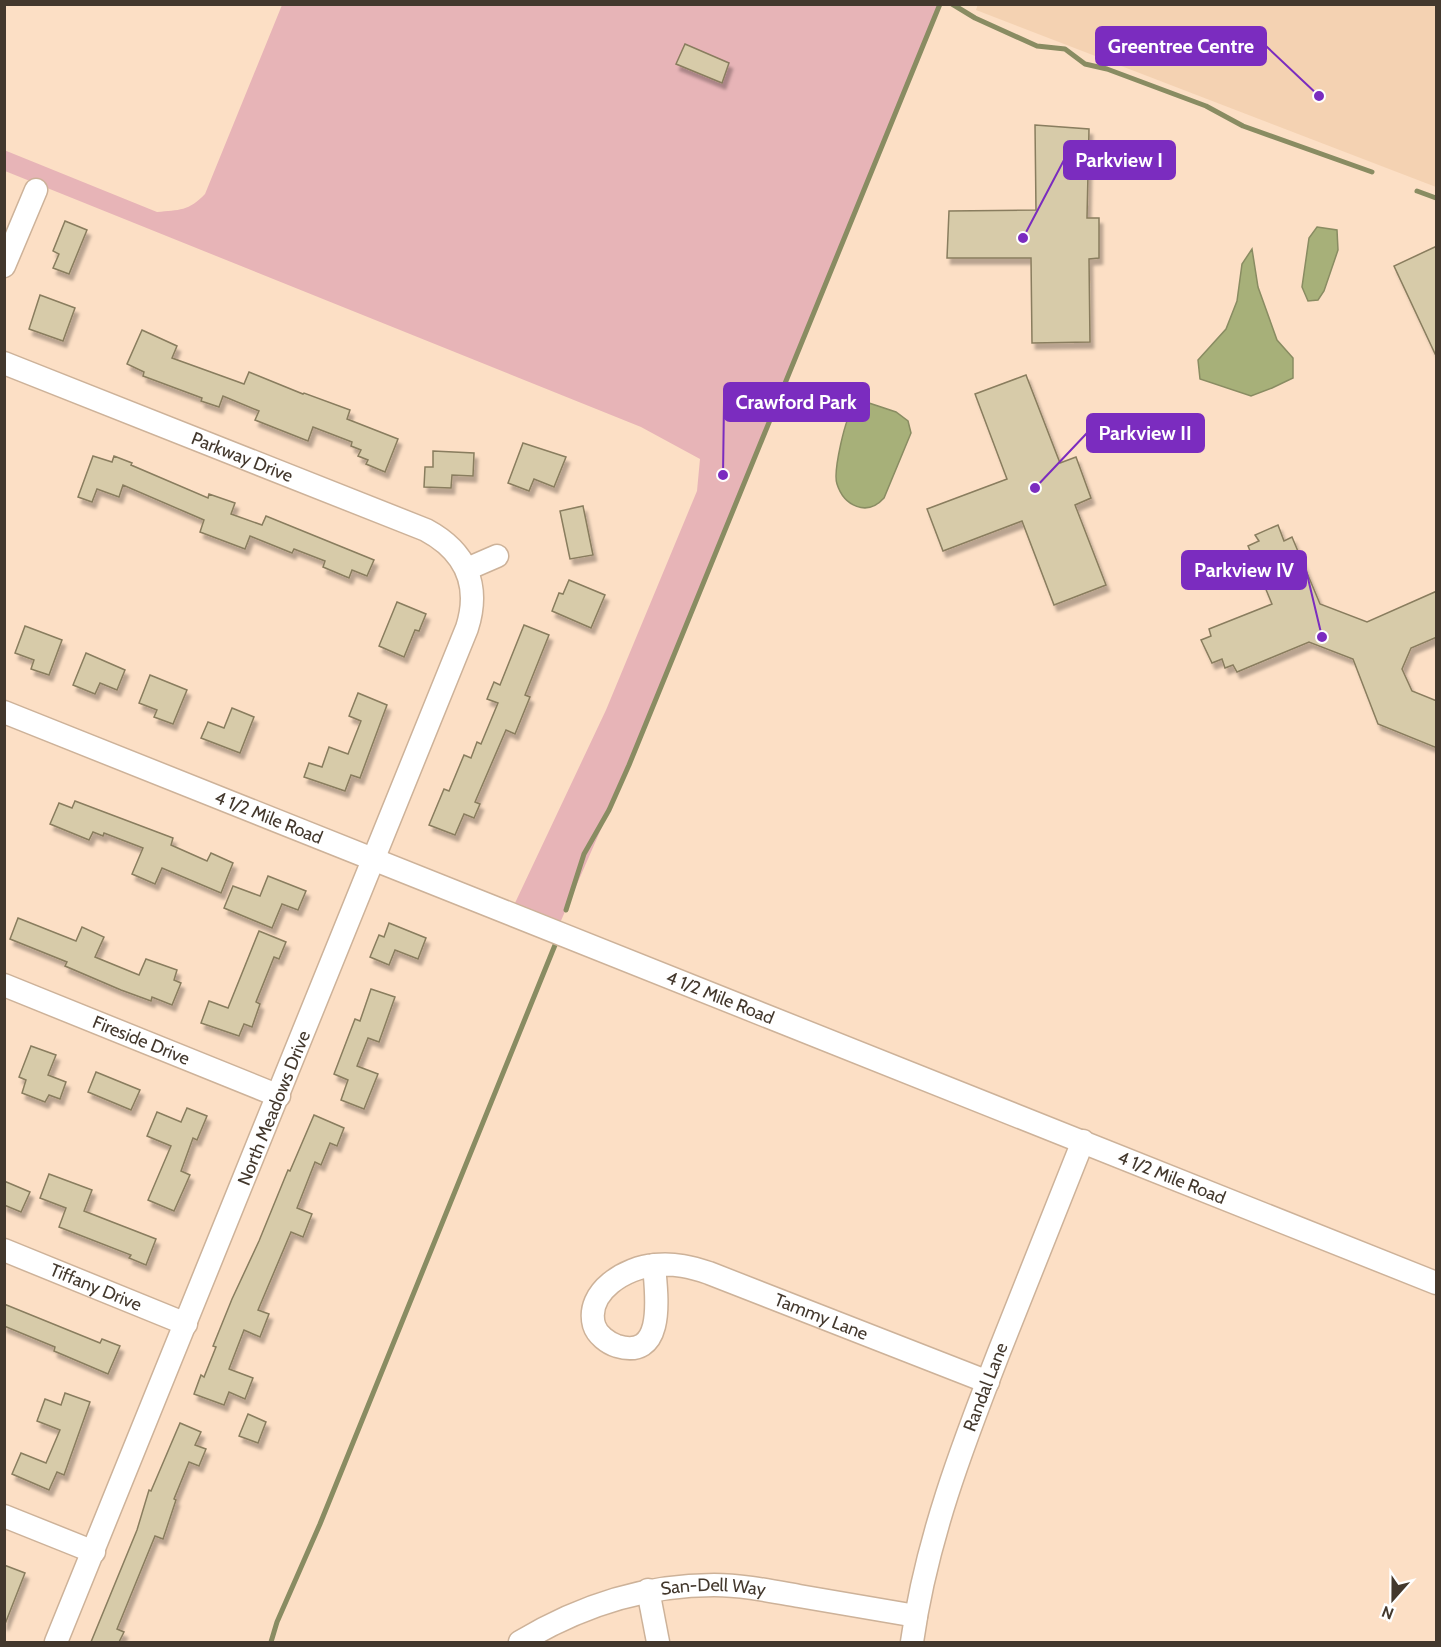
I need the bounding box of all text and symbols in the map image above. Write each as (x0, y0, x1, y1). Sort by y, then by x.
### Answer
callout: Greentree Centre (1096, 27, 1266, 65)
text: Greentree Centre (1108, 34, 1254, 58)
callout: Parkview I (1064, 141, 1175, 179)
text: Parkview I (1075, 148, 1163, 172)
callout: Crawford Park (724, 383, 869, 421)
text: Crawford Park (735, 390, 857, 414)
callout: Parkview II (1087, 414, 1204, 452)
text: Parkview II (1098, 421, 1192, 445)
street label: Parkway Drive (188, 427, 296, 487)
callout: Parkview IV (1182, 551, 1306, 589)
text: Parkview IV (1194, 558, 1295, 582)
street label: 4 1/2 Mile Road (211, 786, 326, 849)
street label: 4 1/2 Mile Road (663, 966, 777, 1029)
street label: Fireside Drive (89, 1011, 193, 1070)
street label: North Meadows Drive (233, 1027, 315, 1189)
street label: 4 1/2 Mile Road (1114, 1146, 1229, 1209)
street label: Tiffany Drive (47, 1259, 145, 1316)
street label: Tammy Lane (771, 1289, 871, 1345)
street label: Randal Lane (959, 1339, 1013, 1434)
north arrow (1363, 1569, 1423, 1629)
street label: San-Dell Way (659, 1574, 767, 1601)
text: N (1379, 1602, 1396, 1623)

